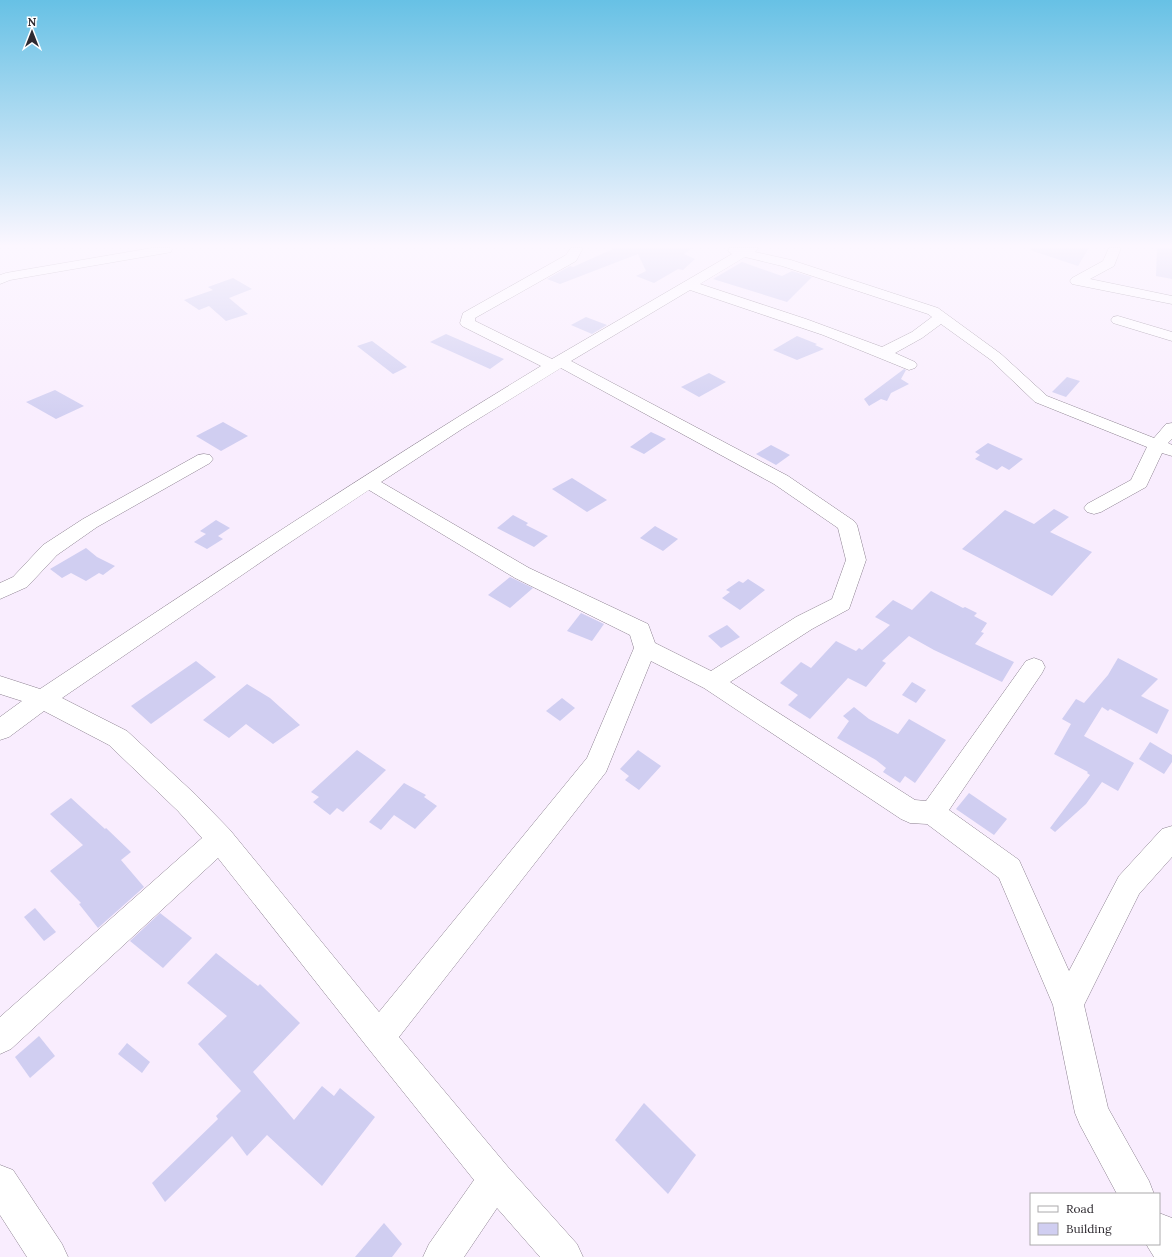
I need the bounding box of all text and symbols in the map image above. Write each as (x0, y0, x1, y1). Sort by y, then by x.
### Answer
north arrow (12, 12, 52, 52)
text: N (28, 15, 37, 29)
legend (1030, 1193, 1160, 1245)
text: Road (1066, 1201, 1094, 1216)
text: Building (1066, 1221, 1112, 1236)

